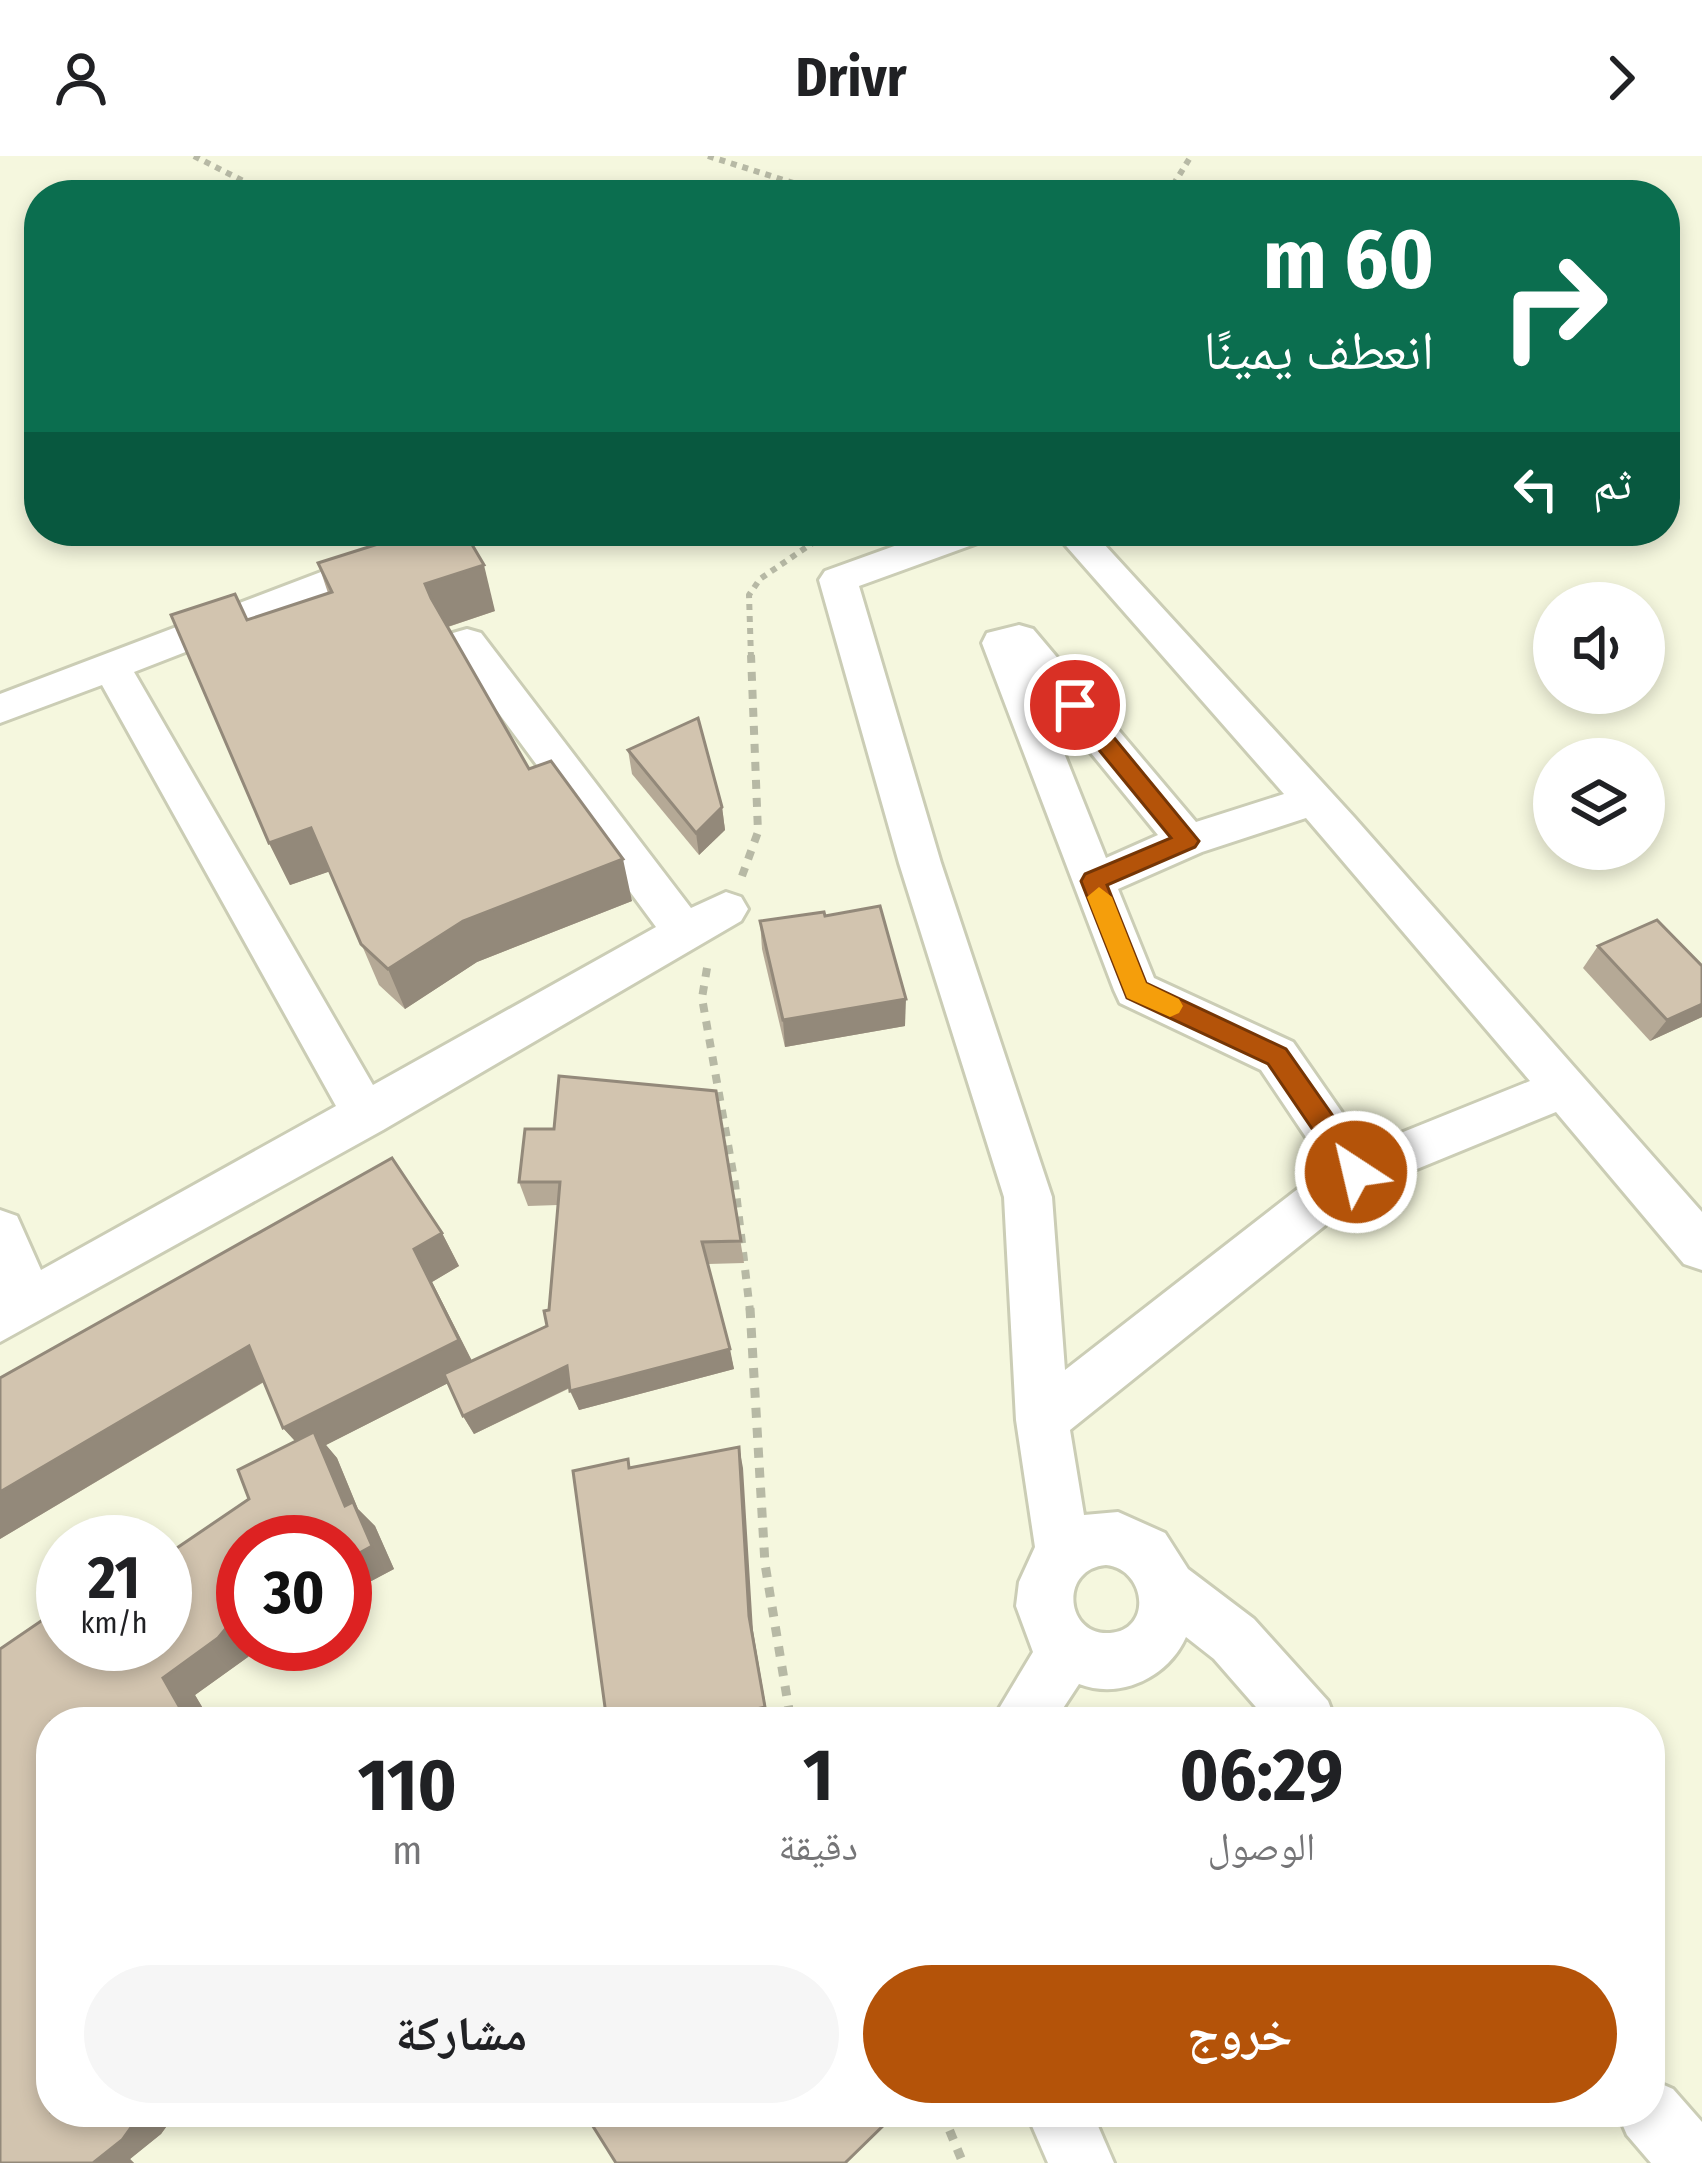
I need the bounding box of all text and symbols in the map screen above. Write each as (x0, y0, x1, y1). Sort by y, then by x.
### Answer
icon: person (48, 45, 114, 111)
icon: forward (1588, 45, 1654, 111)
text: Drivr (795, 46, 907, 110)
text: 60 m (1263, 209, 1434, 310)
icon: right (1476, 228, 1632, 384)
text: انعطف يمينًا (1203, 319, 1434, 383)
icon: left (1503, 456, 1569, 522)
text: ثم (1593, 457, 1632, 511)
map controls (1533, 582, 1665, 870)
button: sound (1533, 582, 1665, 714)
pin (1024, 654, 1126, 756)
icon: arrive (1042, 672, 1108, 738)
button: layers (1533, 738, 1665, 870)
position arrow (1293, 1109, 1419, 1235)
speed limit sign: 30 (216, 1515, 372, 1671)
text: 21 (88, 1542, 140, 1614)
text: km/h (81, 1605, 147, 1641)
text: 1 (803, 1733, 833, 1819)
text: 06:29 (1180, 1733, 1343, 1819)
text: 110 (358, 1743, 457, 1829)
text: دقيقة (779, 1824, 858, 1870)
text: الوصول (1207, 1824, 1315, 1870)
text: m (392, 1828, 422, 1874)
button: مشاركة (84, 1965, 839, 2103)
button: خروج (863, 1965, 1617, 2103)

